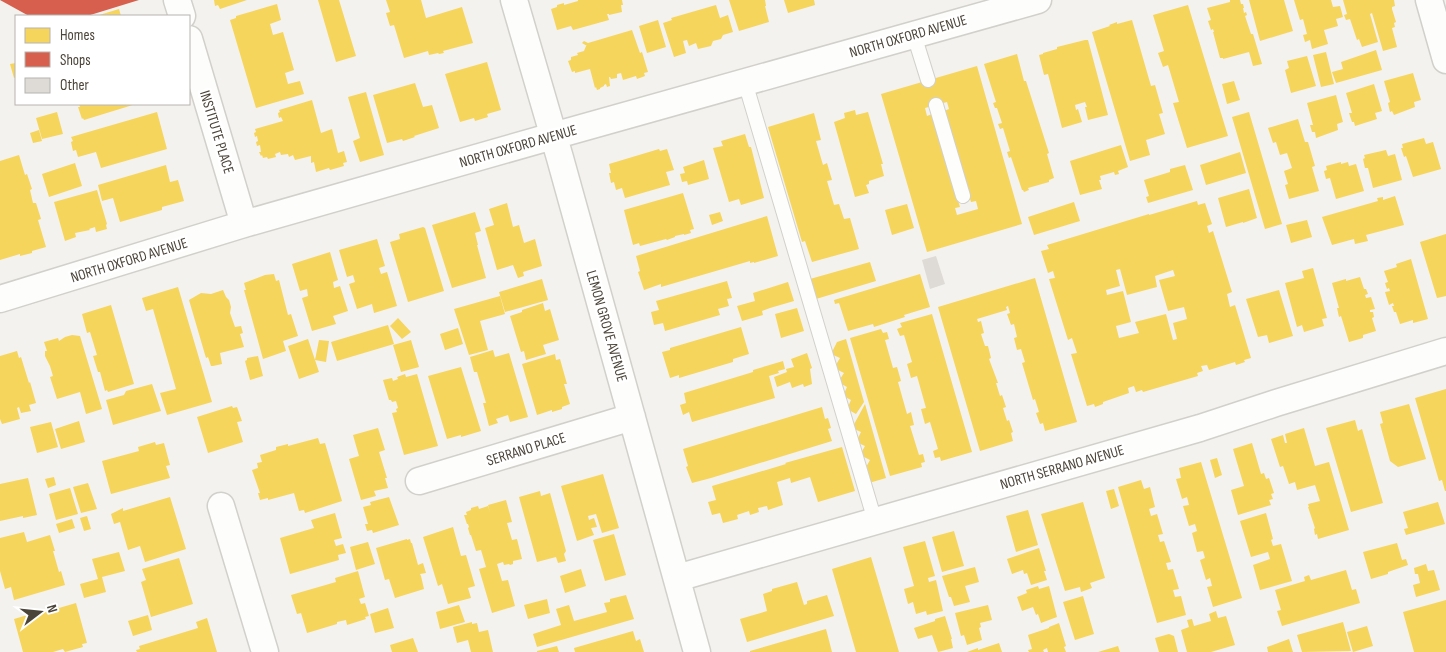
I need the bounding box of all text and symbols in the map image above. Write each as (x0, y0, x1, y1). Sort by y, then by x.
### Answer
street label: NORTH OXFORD AVENUE (847, 11, 969, 62)
legend (15, 15, 190, 105)
text: Homes (60, 26, 95, 45)
text: Shops (60, 51, 91, 70)
text: Other (60, 76, 89, 95)
street label: INSTITUTE PLACE (195, 88, 238, 176)
street label: NORTH OXFORD AVENUE (457, 121, 579, 172)
street label: NORTH OXFORD AVENUE (68, 234, 190, 287)
street label: LEMON GROVE AVENUE (582, 268, 632, 384)
street label: SERRANO PLACE (484, 428, 568, 471)
street label: NORTH SERRANO AVENUE (998, 441, 1126, 494)
north arrow (15, 587, 65, 637)
text: N (43, 603, 61, 614)

